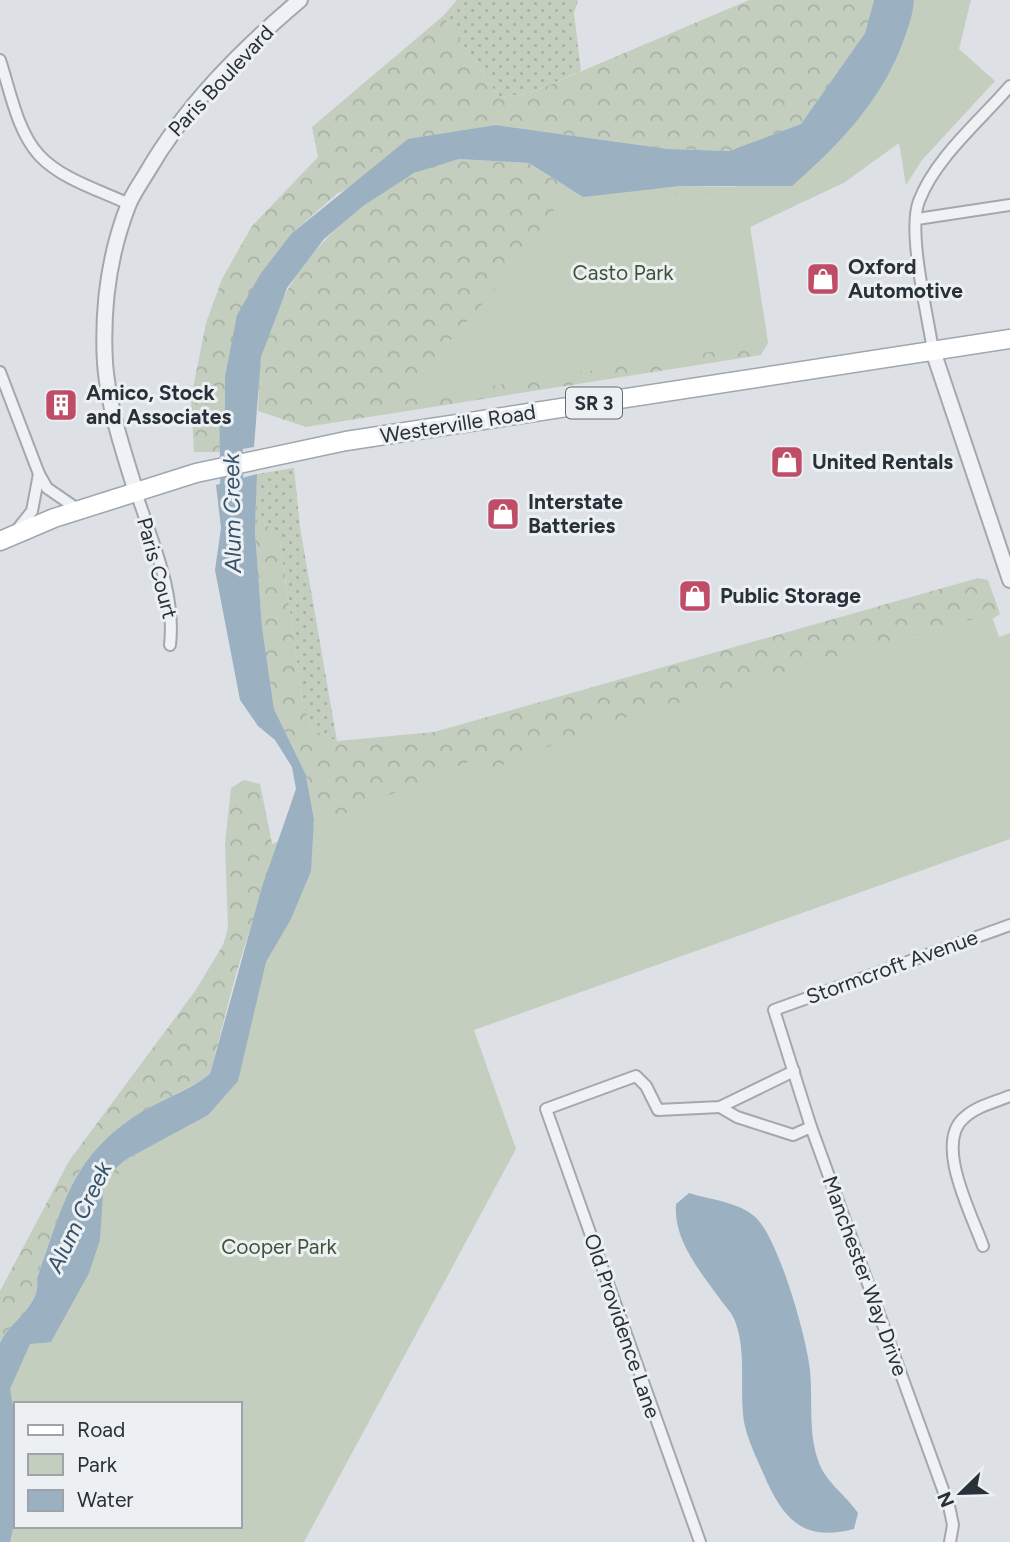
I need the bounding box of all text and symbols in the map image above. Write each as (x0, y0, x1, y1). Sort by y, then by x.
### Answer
street label: Paris Boulevard (163, 20, 279, 141)
place label: Oxford Automotive (848, 254, 963, 303)
park label: Casto Park (573, 260, 674, 285)
shop icon: Oxford Automotive (804, 260, 842, 298)
place label: Amico, Stock and Associates (86, 380, 231, 429)
building icon: Amico, Stock and Associates (42, 386, 80, 424)
road number: SR 3 (566, 388, 622, 418)
street label: Westerville Road (378, 399, 537, 448)
shop icon: United Rentals (768, 443, 806, 481)
place label: United Rentals (812, 449, 953, 474)
water label: Alum Creek (217, 452, 247, 574)
place label: Interstate Batteries (528, 489, 623, 538)
shop icon: Interstate Batteries (484, 495, 522, 533)
street label: Paris Court (132, 515, 183, 621)
shop icon: Public Storage (676, 577, 714, 615)
place label: Public Storage (720, 583, 861, 608)
street label: Stormcroft Avenue (803, 924, 981, 1009)
water label: Alum Creek (40, 1156, 118, 1278)
street label: Manchester Way Drive (818, 1173, 913, 1379)
street label: Old Providence Lane (579, 1230, 666, 1421)
park label: Cooper Park (221, 1234, 338, 1259)
legend (14, 1402, 242, 1528)
text: Road (77, 1417, 125, 1442)
text: Park (77, 1452, 118, 1477)
north arrow (926, 1458, 996, 1528)
text: Water (77, 1487, 133, 1512)
text: N (932, 1488, 959, 1511)

